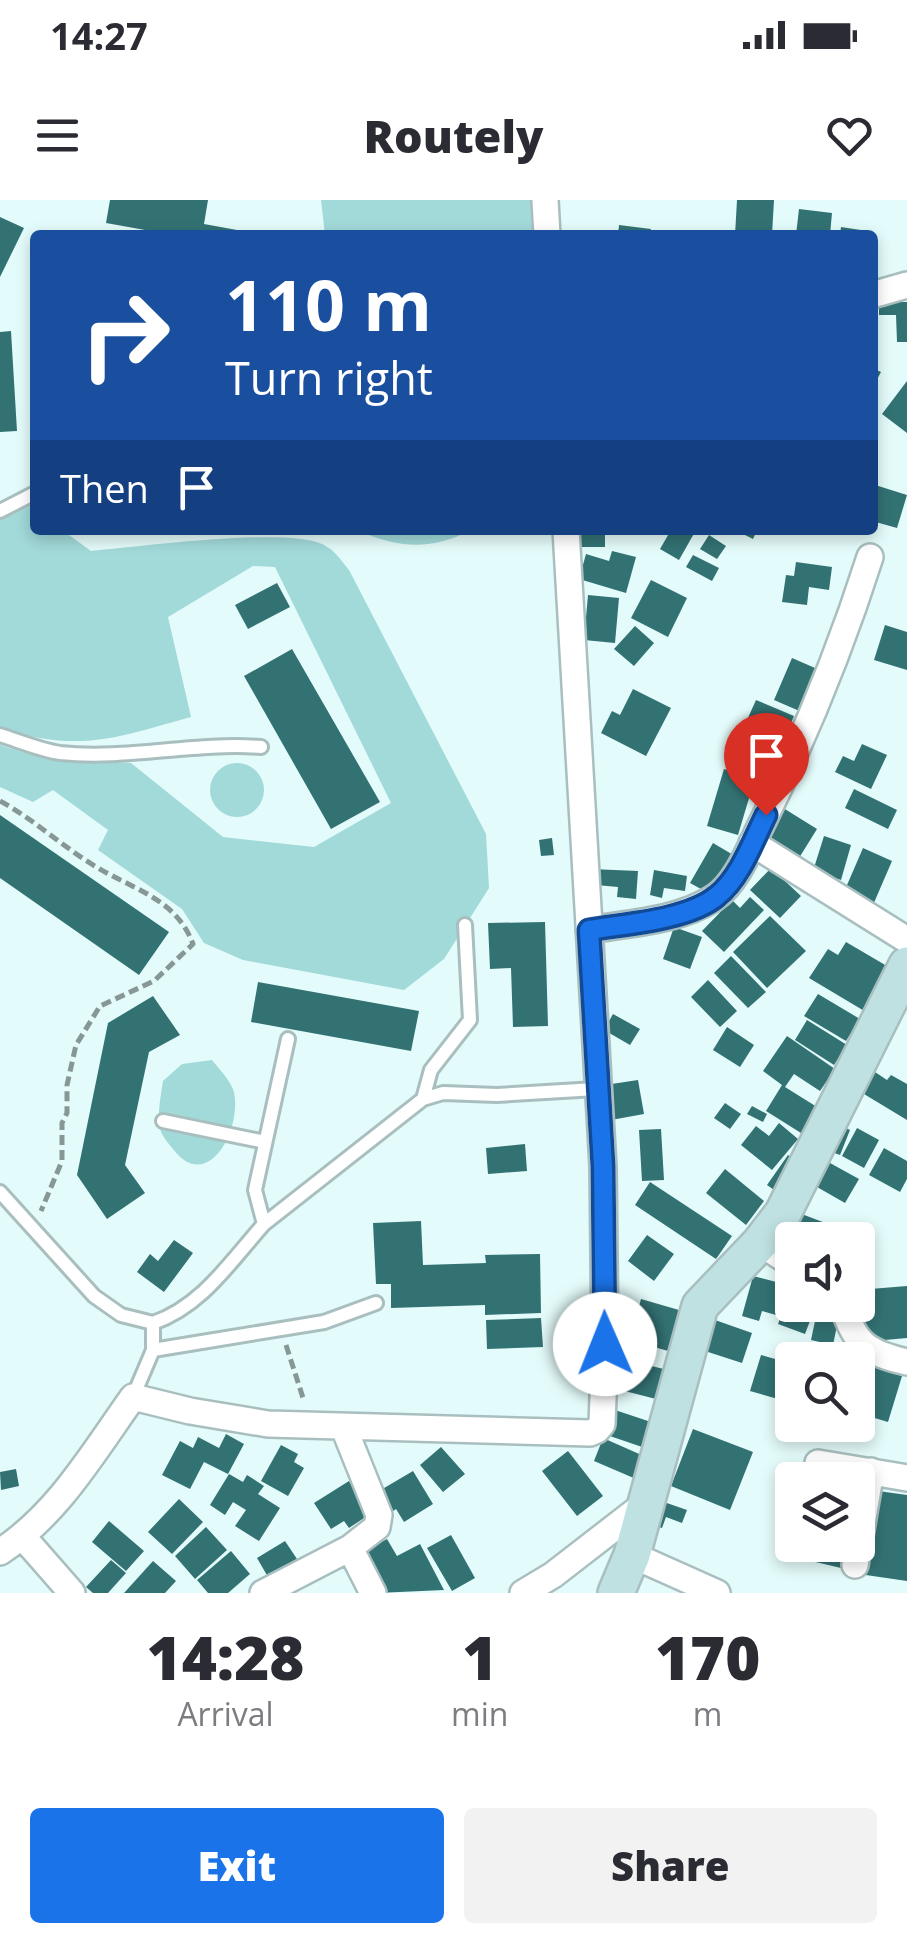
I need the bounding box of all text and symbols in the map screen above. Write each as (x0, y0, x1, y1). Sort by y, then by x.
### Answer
text: 14:27 (50, 9, 148, 61)
text: Routely (364, 105, 543, 166)
icon: menu (30, 108, 85, 163)
icon: heart (822, 108, 877, 163)
text: 110 m (225, 256, 432, 352)
icon: right (60, 270, 190, 400)
text: Turn right (225, 347, 433, 408)
icon: arrive (169, 460, 224, 515)
text: Then (60, 462, 149, 514)
pin (724, 713, 809, 816)
icon: arrive (739, 728, 794, 783)
map controls (775, 1222, 875, 1562)
button: sound (775, 1222, 875, 1322)
position arrow (553, 1292, 657, 1396)
button: search (775, 1342, 875, 1442)
button: layers (775, 1462, 875, 1562)
text: 14:28 (147, 1616, 305, 1698)
text: 1 (462, 1616, 497, 1698)
text: 170 (655, 1616, 760, 1698)
text: Arrival (177, 1692, 274, 1735)
text: min (451, 1692, 508, 1735)
text: m (693, 1692, 722, 1735)
button: Exit (30, 1808, 444, 1923)
button: Share (464, 1808, 877, 1923)

